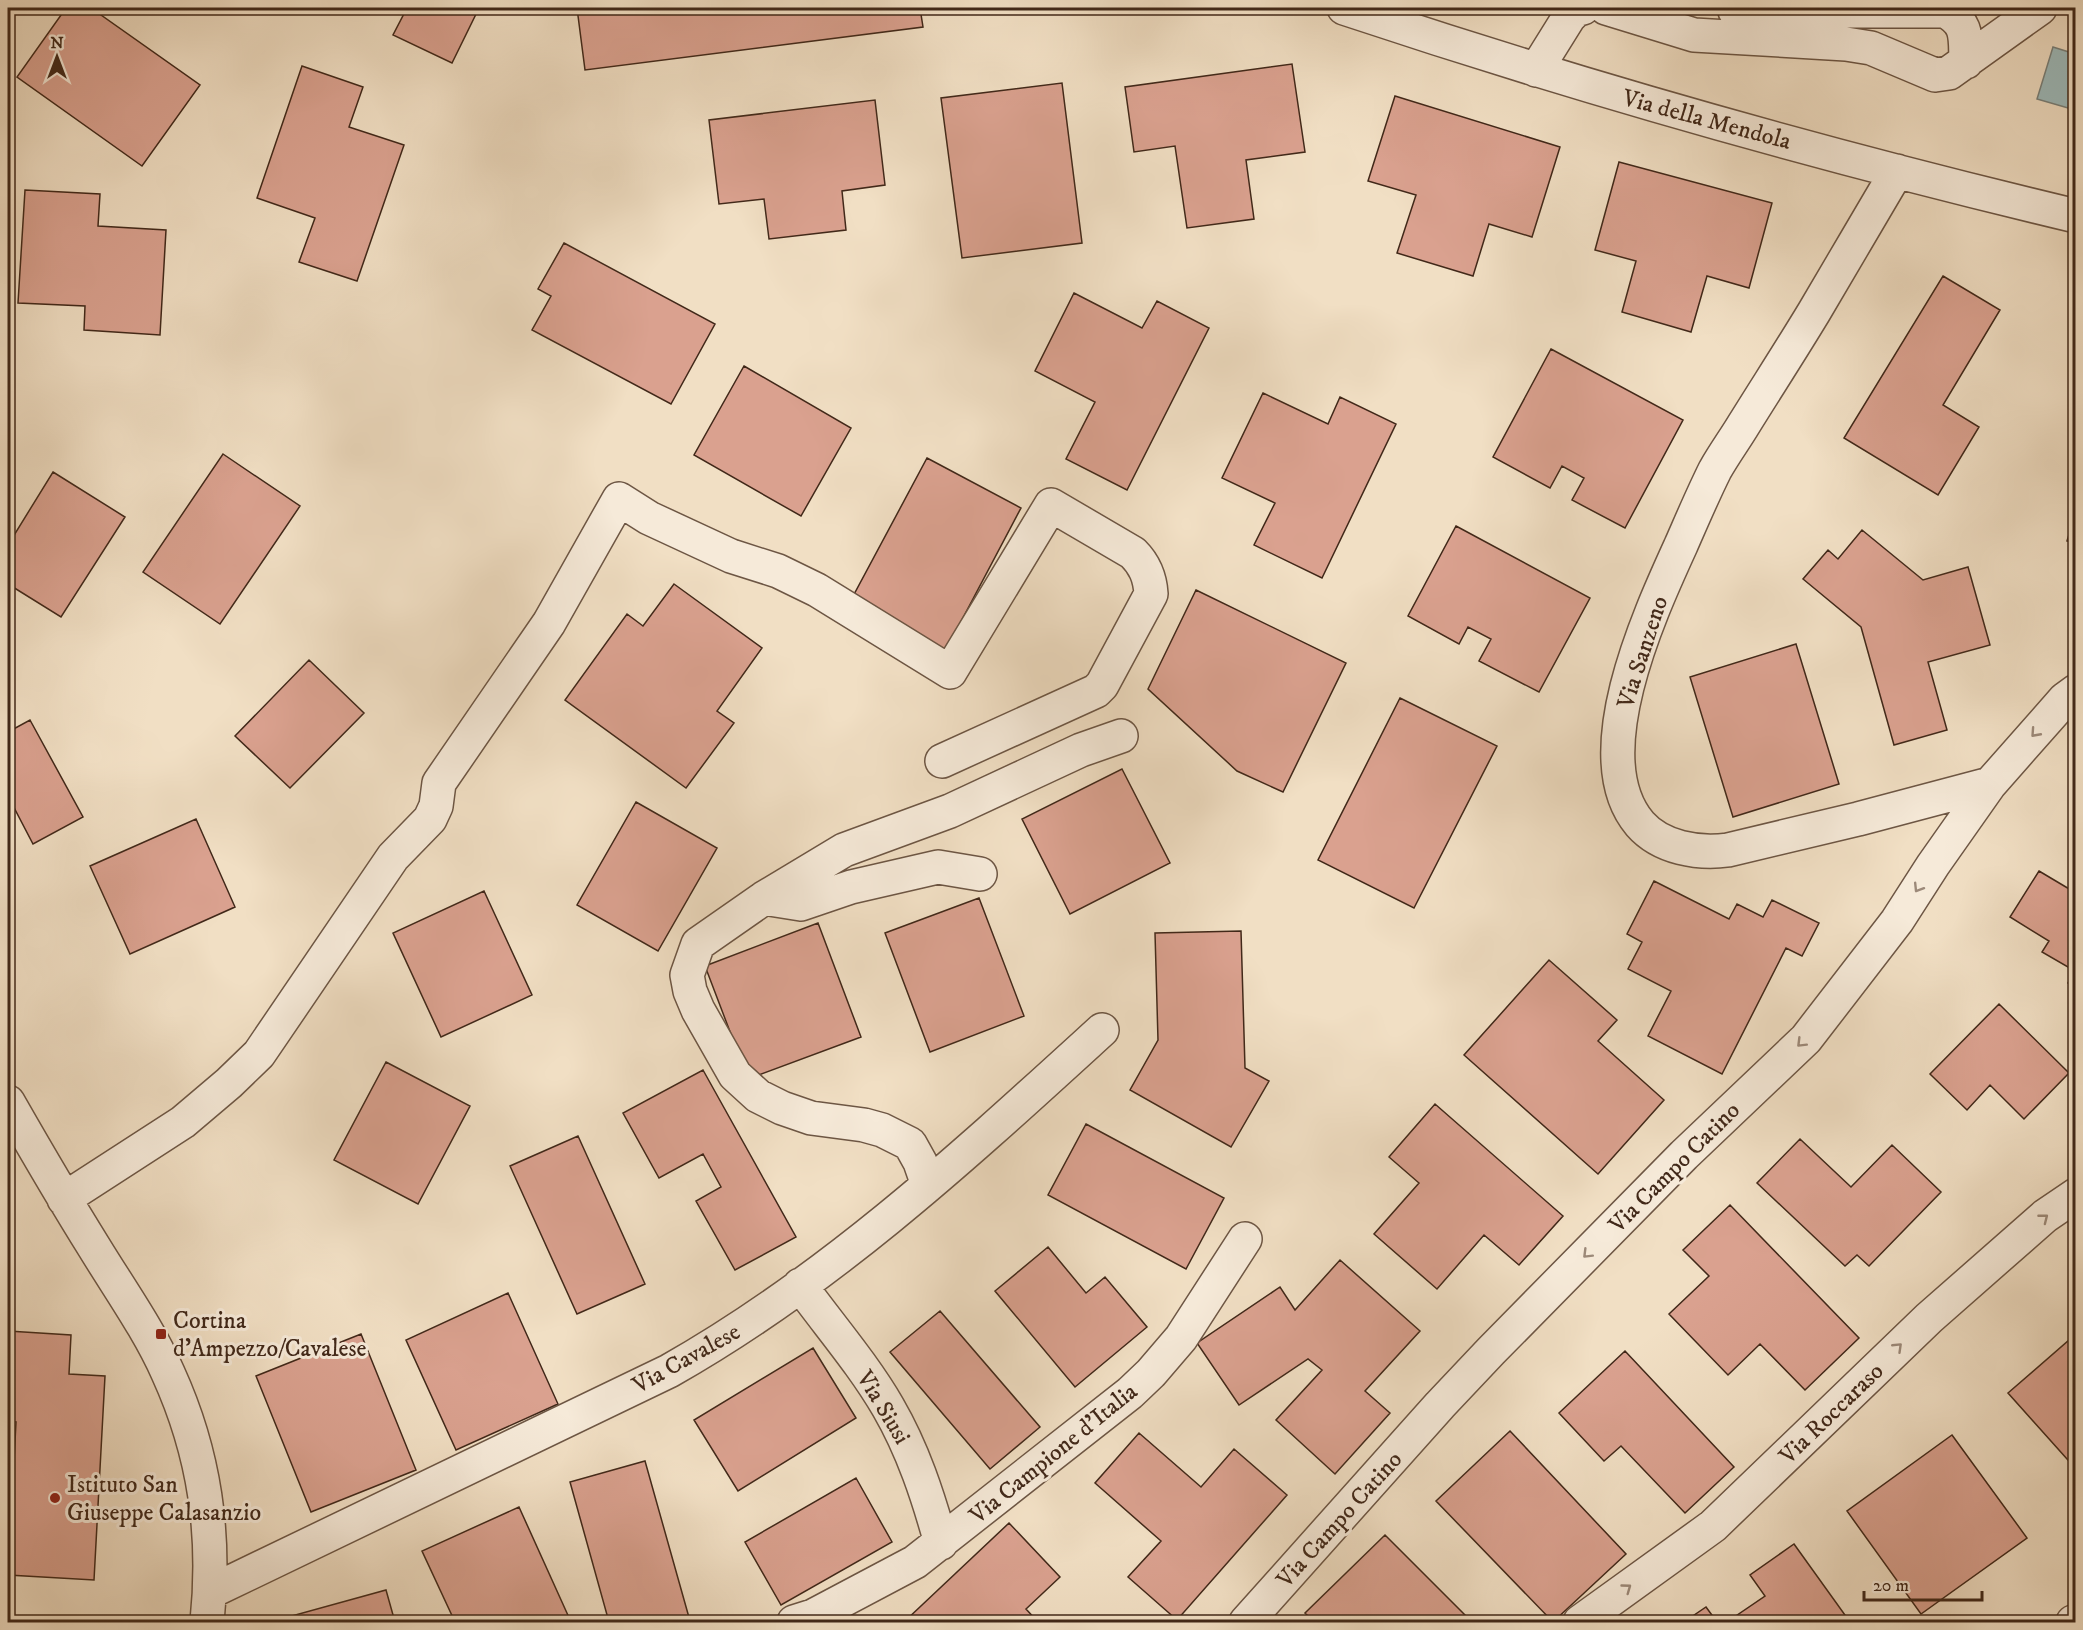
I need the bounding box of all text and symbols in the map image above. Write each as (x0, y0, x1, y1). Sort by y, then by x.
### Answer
north arrow (27, 27, 87, 87)
text: N (50, 33, 64, 53)
street label: Via della Mendola (1618, 83, 1795, 157)
street label: Via Sanzeno (1610, 592, 1675, 713)
one-way arrow (2031, 726, 2042, 736)
one-way arrow (1914, 881, 1925, 892)
one-way arrow (1797, 1036, 1808, 1047)
street label: Via Campo Catino (1602, 1096, 1747, 1240)
one-way arrow (2037, 1215, 2048, 1226)
one-way arrow (1583, 1248, 1594, 1258)
place label: Cortina d'Ampezzo/Cavalese (173, 1306, 367, 1364)
street label: Via Cavalese (627, 1317, 746, 1401)
marker: Cortina d'Ampezzo/Cavalese (154, 1327, 168, 1341)
one-way arrow (1891, 1344, 1902, 1355)
street label: Via Roccaraso (1772, 1356, 1890, 1472)
street label: Via Siusi (849, 1364, 917, 1450)
street label: Via Campione d'Italia (963, 1376, 1144, 1531)
street label: Via Campo Catino (1270, 1445, 1409, 1595)
place label: Istituto San Giuseppe Calasanzio (67, 1470, 261, 1528)
marker: Istituto San Giuseppe Calasanzio (48, 1491, 62, 1505)
scale bar (1864, 1564, 1982, 1602)
text: 20 m (1873, 1575, 1909, 1597)
one-way arrow (1621, 1584, 1632, 1595)

